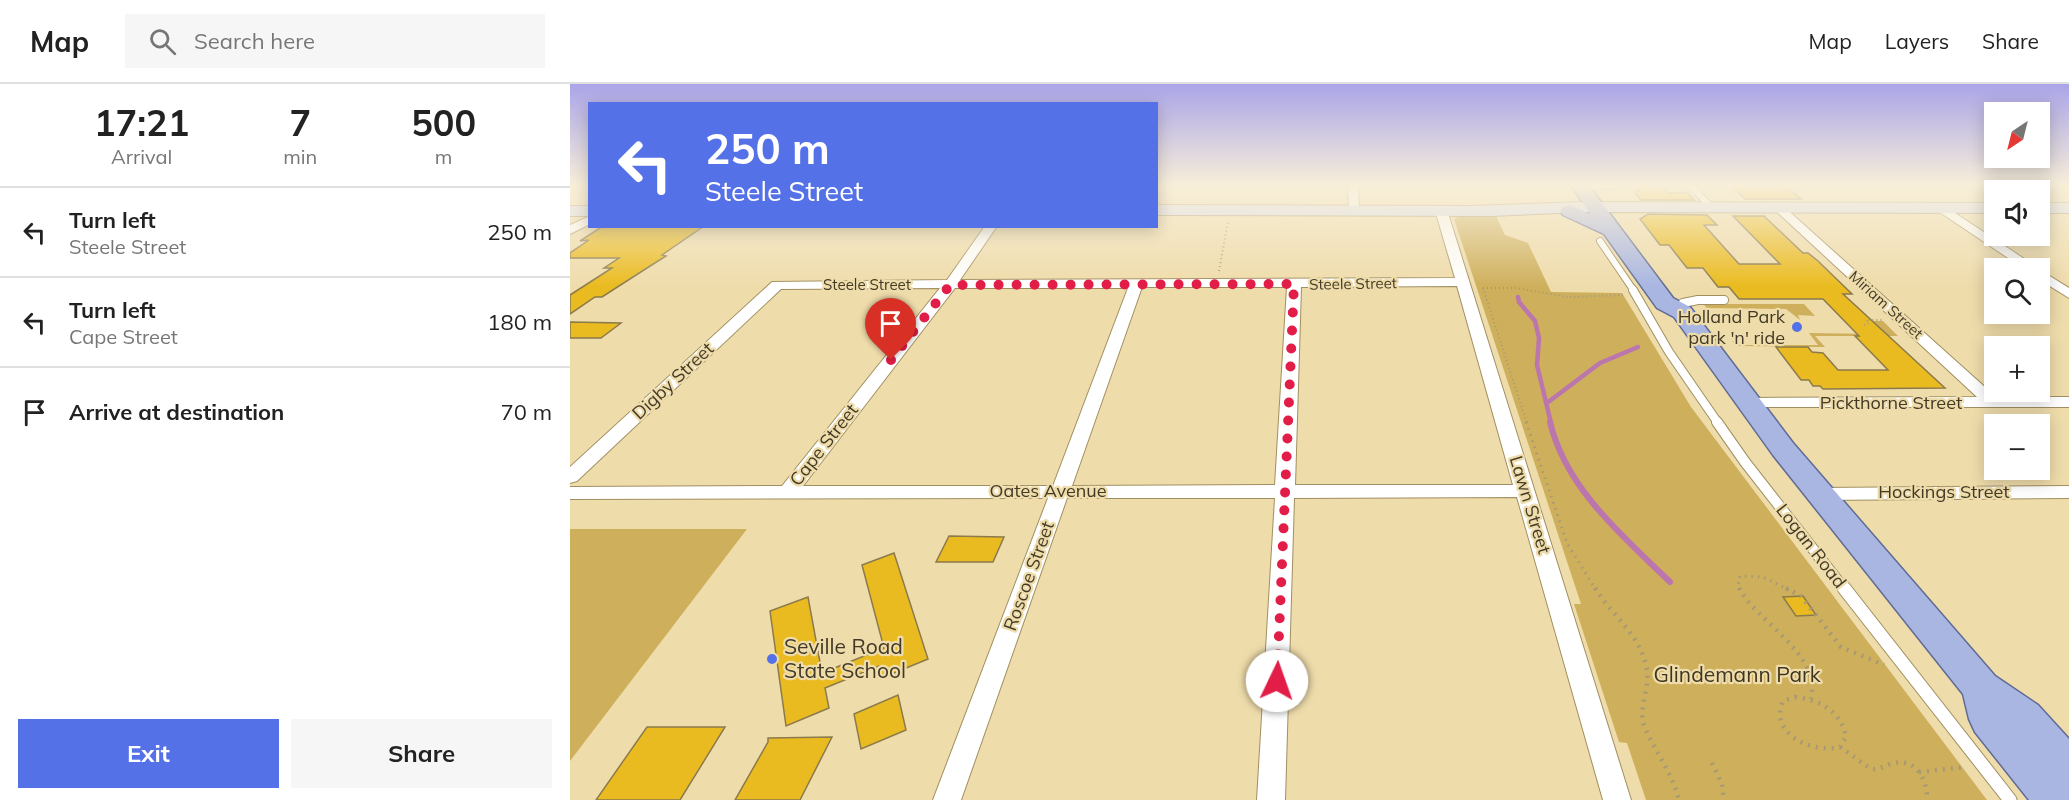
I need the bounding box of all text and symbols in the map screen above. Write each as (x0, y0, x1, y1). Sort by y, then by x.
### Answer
search box (125, 14, 545, 68)
text: Map (30, 24, 89, 59)
icon: search (146, 25, 179, 58)
text: Search here (194, 27, 315, 55)
text: Map (1809, 28, 1852, 54)
text: Layers (1885, 28, 1949, 54)
text: Share (1982, 28, 2039, 54)
text: 17:21 (94, 100, 189, 145)
text: 7 (289, 100, 311, 145)
text: 500 (411, 100, 476, 145)
north arrow (1984, 102, 2050, 168)
map controls (1984, 102, 2050, 480)
text: 250 m (705, 122, 830, 175)
icon: left (606, 126, 684, 204)
text: Arrival (111, 144, 172, 169)
text: min (283, 144, 317, 169)
text: m (435, 144, 452, 169)
text: Steele Street (705, 174, 863, 208)
button: sound (1984, 180, 2050, 246)
text: Turn left (69, 206, 156, 234)
icon: left (18, 216, 51, 249)
text: 250 m (487, 218, 552, 246)
text: Steele Street (69, 234, 186, 259)
button: search (1984, 258, 2050, 324)
street label: Miriam Street (1845, 266, 1927, 343)
street label: Steele Street (1309, 273, 1397, 294)
street label: Steele Street (823, 275, 911, 294)
text: Turn left (69, 296, 156, 324)
pin (865, 298, 916, 360)
place label: Holland Park park 'n' ride (1678, 305, 1786, 349)
icon: left (18, 306, 51, 339)
icon: arrive (874, 307, 907, 340)
text: 180 m (487, 308, 552, 336)
marker: Holland Park park 'n' ride (1790, 320, 1804, 334)
text: Cape Street (69, 324, 178, 349)
button: + (1984, 336, 2050, 402)
street label: Digby Street (627, 337, 718, 424)
street label: Pickthorne Street (1820, 391, 1962, 414)
icon: arrive (18, 396, 51, 429)
text: Arrive at destination (69, 398, 284, 426)
text: 70 m (501, 398, 552, 426)
street label: Cape Street (784, 399, 863, 490)
button: − (1984, 414, 2050, 480)
street label: Lawn Street (1505, 453, 1556, 557)
street label: Oates Avenue (989, 479, 1107, 502)
street label: Hockings Street (1878, 480, 2010, 503)
street label: Logan Road (1771, 499, 1852, 593)
street label: Roscoe Street (998, 518, 1059, 634)
place label: Seville Road State School (784, 633, 906, 683)
position arrow (1245, 649, 1309, 713)
marker: Seville Road State School (765, 652, 779, 666)
park label: Glindemann Park (1653, 661, 1821, 687)
button: Exit (18, 719, 279, 788)
button: Share (291, 719, 552, 788)

